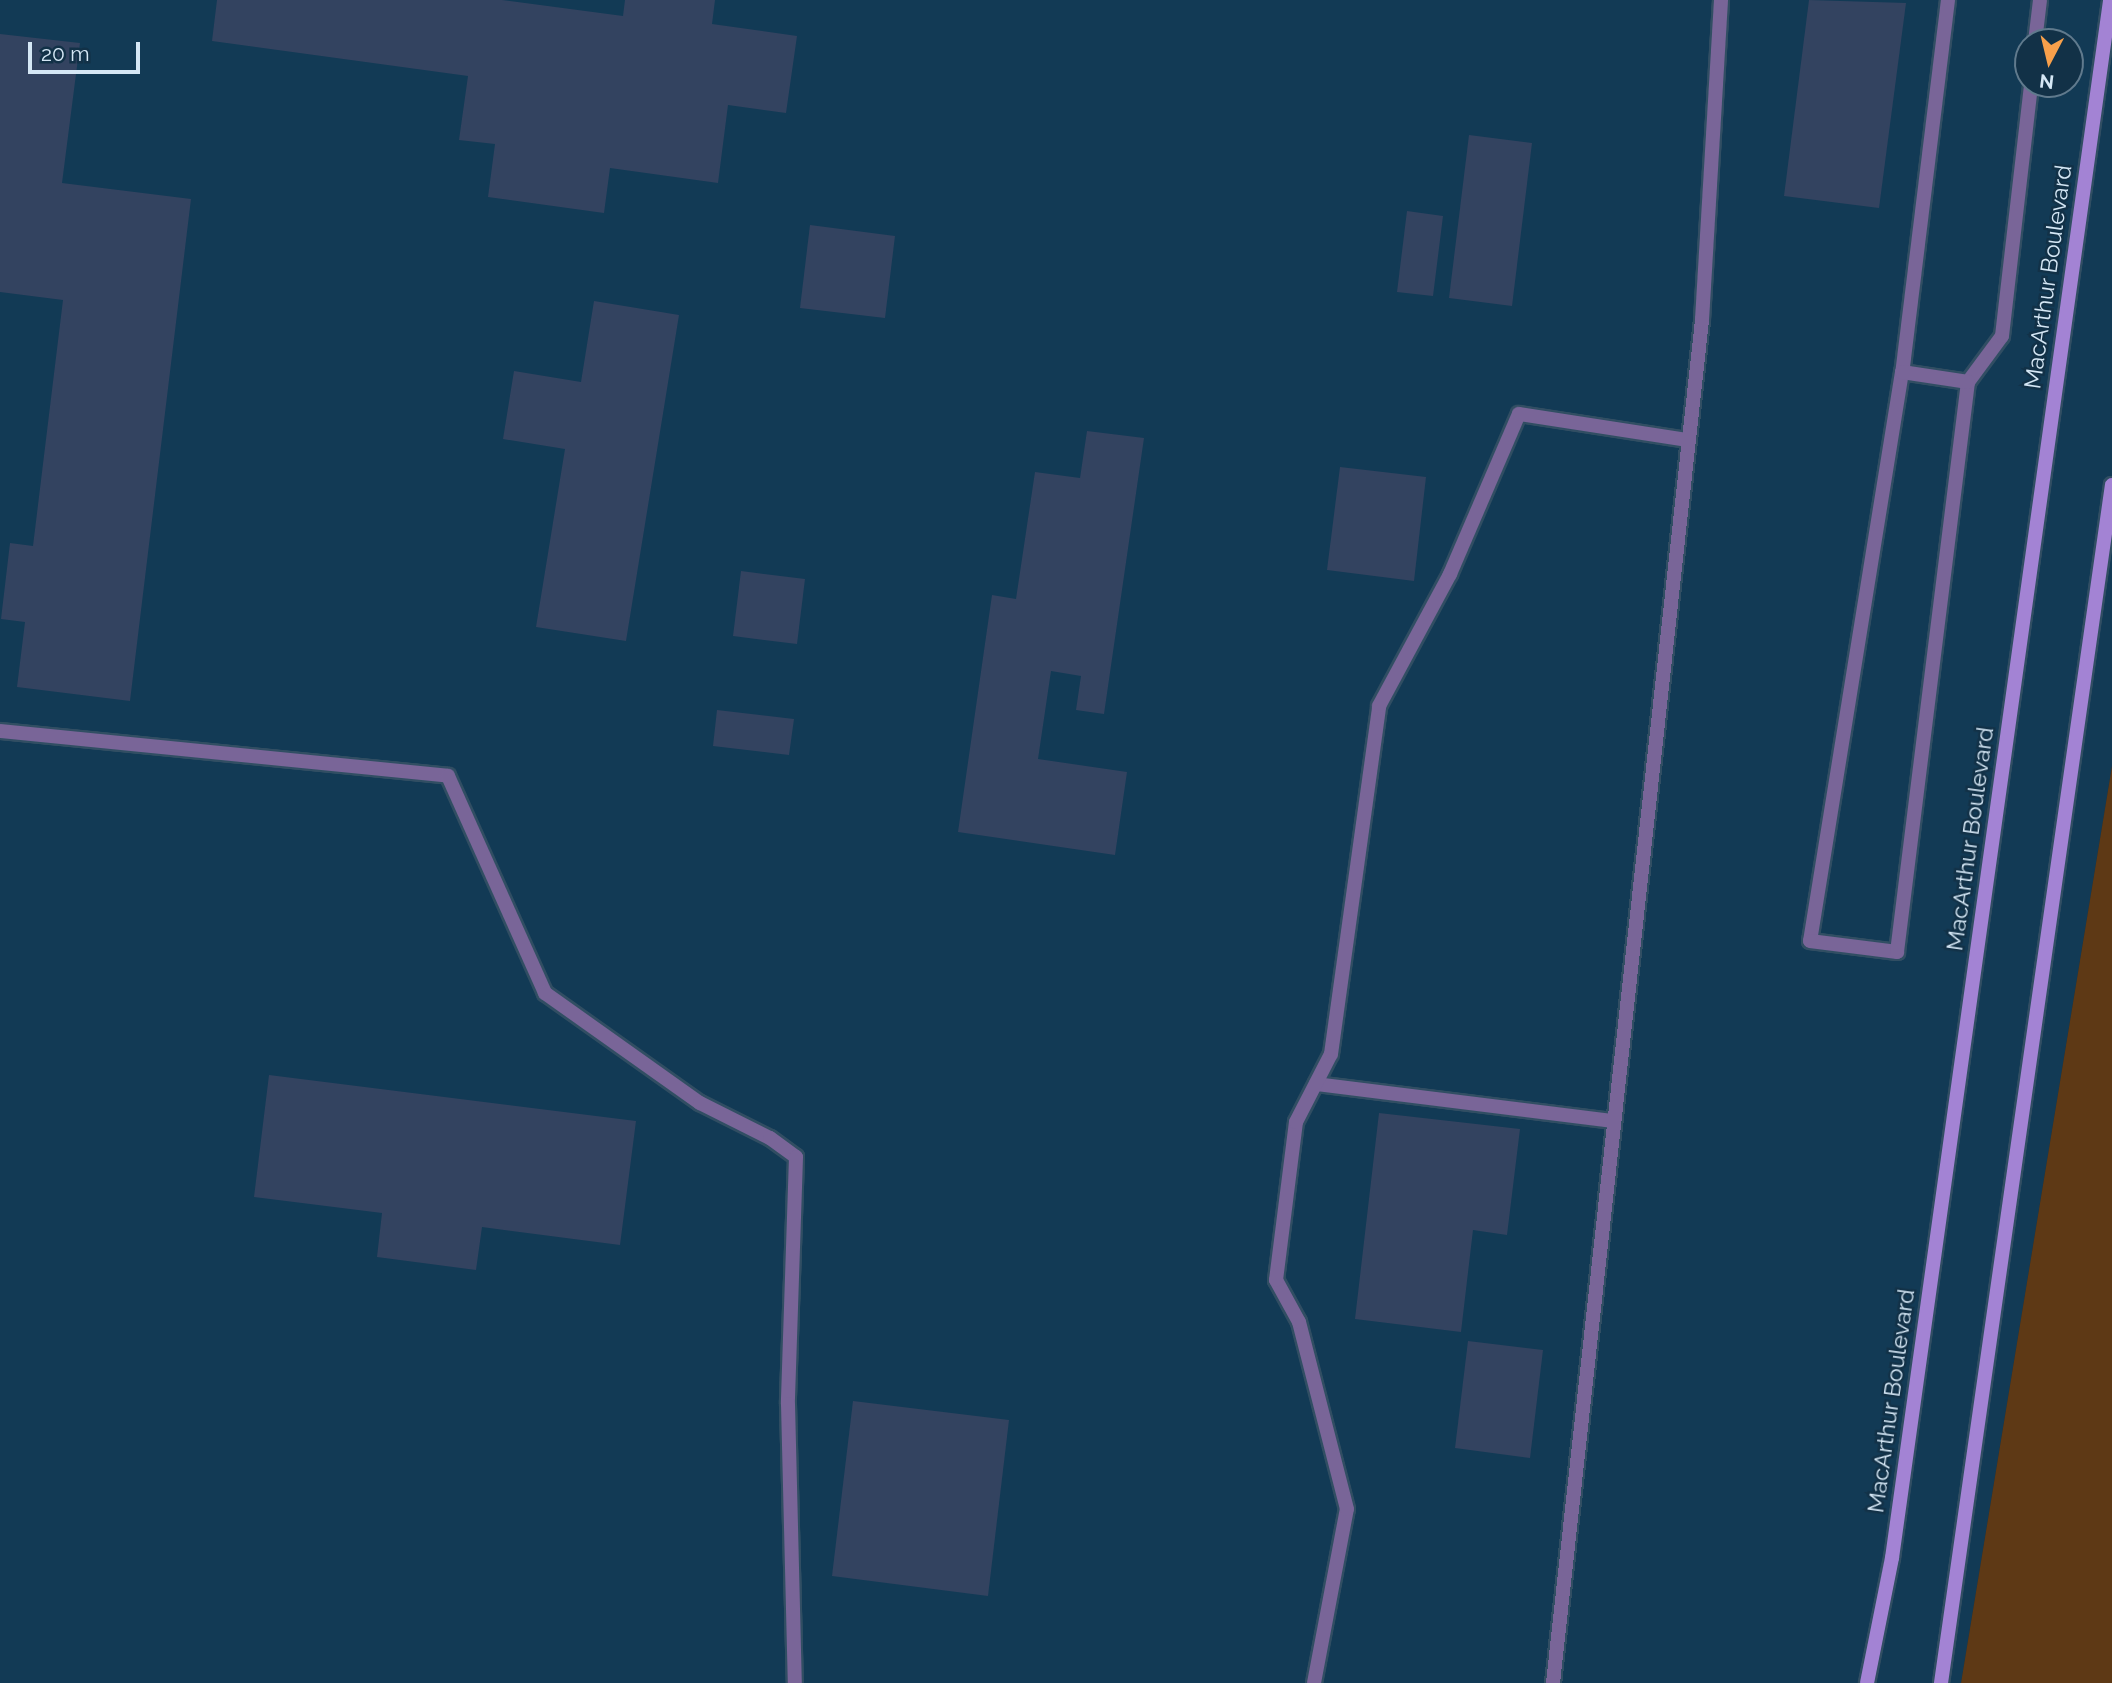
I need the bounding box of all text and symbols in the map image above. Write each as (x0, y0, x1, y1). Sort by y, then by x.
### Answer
scale bar (32, 28, 144, 72)
north arrow (2014, 28, 2084, 98)
text: 20 m (41, 41, 89, 66)
text: N (2038, 70, 2055, 94)
street label: MacArthur Boulevard (2019, 163, 2077, 391)
street label: MacArthur Boulevard (1941, 725, 1999, 953)
street label: MacArthur Boulevard (1862, 1287, 1920, 1515)

